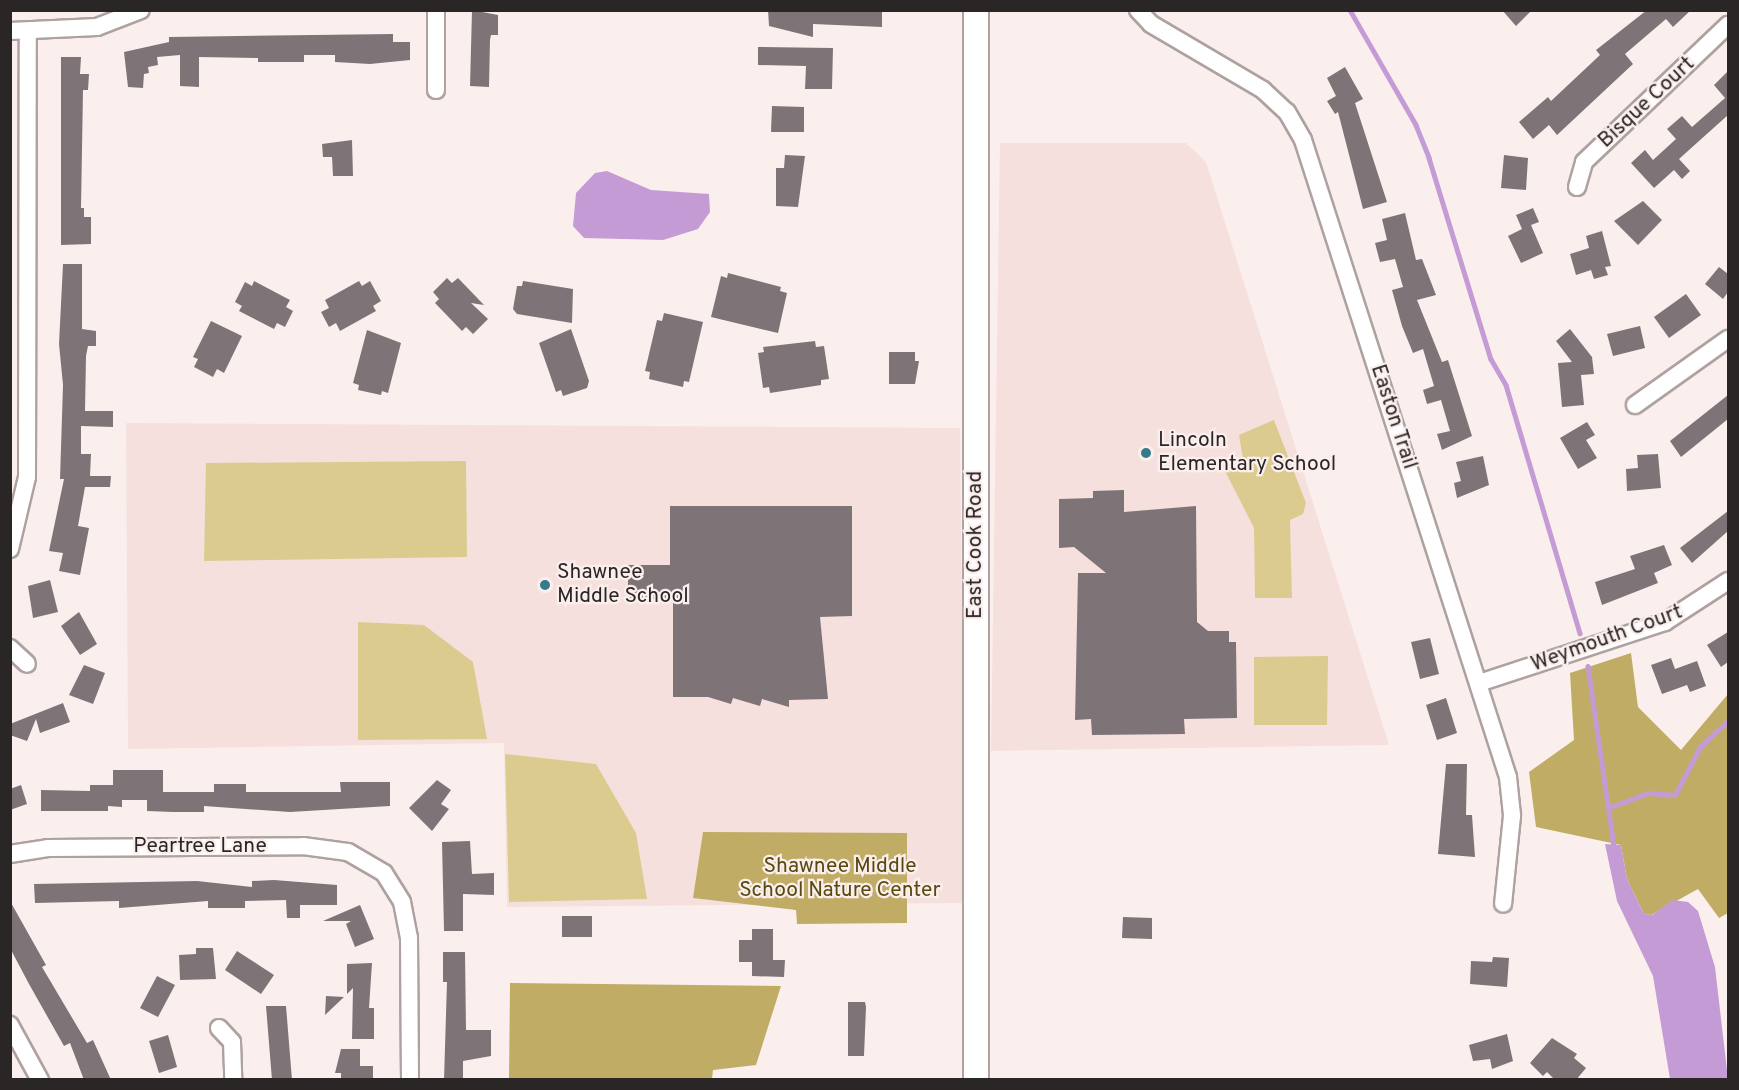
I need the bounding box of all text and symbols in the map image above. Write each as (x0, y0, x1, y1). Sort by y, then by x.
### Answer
street label: Bisque Court (1594, 52, 1700, 154)
street label: Easton Trail (1364, 361, 1422, 473)
place label: Lincoln Elementary School (1158, 428, 1336, 478)
marker: Lincoln Elementary School (1139, 446, 1153, 460)
street label: East Cook Road (963, 471, 989, 619)
place label: Shawnee Middle School (557, 560, 689, 610)
marker: Shawnee Middle School (538, 578, 552, 592)
street label: Weymouth Court (1528, 600, 1686, 678)
street label: Peartree Lane (133, 834, 267, 860)
park label: Shawnee Middle School Nature Center (739, 854, 941, 904)

